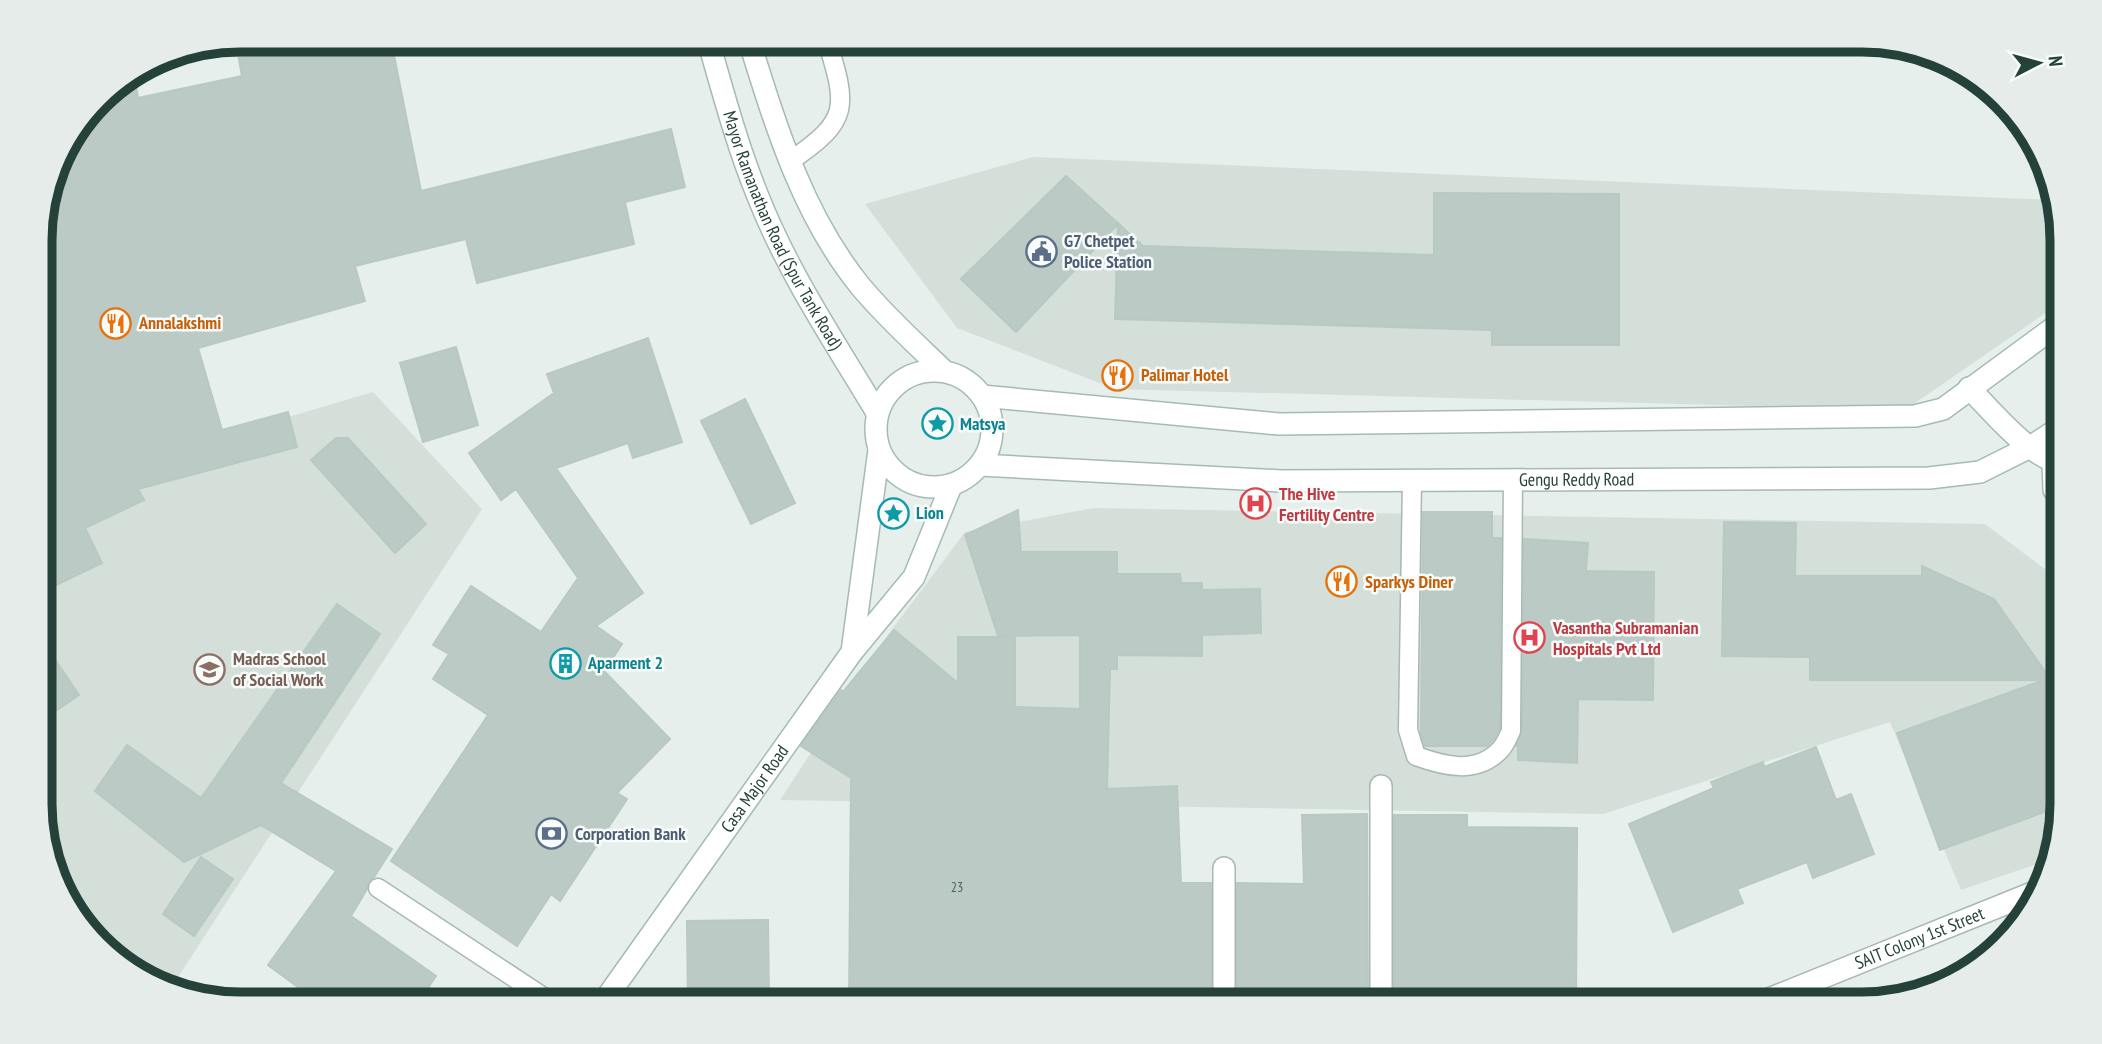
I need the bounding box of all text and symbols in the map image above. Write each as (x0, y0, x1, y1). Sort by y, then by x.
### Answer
north arrow (2004, 28, 2074, 98)
text: N (2043, 55, 2068, 68)
street label: Mayor Ramanathan Road (Spur Tank Road) (718, 108, 848, 354)
place label: G7 Chetpet Police Station (1064, 229, 1152, 273)
public building icon: G7 Chetpet Police Station (1024, 234, 1058, 268)
restaurant icon: Annalakshmi (99, 306, 133, 340)
place label: Annalakshmi (138, 311, 221, 334)
restaurant icon: Palimar Hotel (1101, 358, 1135, 392)
place label: Palimar Hotel (1141, 363, 1229, 386)
place icon: Matsya (920, 407, 954, 441)
place label: Matsya (960, 412, 1006, 435)
street label: Gengu Reddy Road (1519, 467, 1634, 491)
place label: The Hive Fertility Centre (1279, 482, 1375, 526)
hospital icon: The Hive Fertility Centre (1239, 487, 1273, 521)
place icon: Lion (876, 496, 910, 530)
place label: Lion (916, 501, 944, 524)
restaurant icon: Sparkys Diner (1325, 565, 1359, 599)
place label: Sparkys Diner (1365, 570, 1454, 593)
place label: Vasantha Subramanian Hospitals Pvt Ltd (1552, 616, 1699, 660)
hospital icon: Vasantha Subramanian Hospitals Pvt Ltd (1513, 621, 1547, 655)
building icon: Aparment 2 (548, 646, 582, 680)
place label: Madras School of Social Work (233, 647, 326, 691)
place label: Aparment 2 (587, 651, 663, 674)
school or university icon: Madras School of Social Work (193, 652, 227, 686)
street label: Casa Major Road (716, 740, 793, 837)
bank icon: Corporation Bank (535, 817, 569, 851)
place label: Corporation Bank (575, 822, 686, 845)
house number: 23 (951, 878, 963, 896)
street label: SAIT Colony 1st Street (1851, 902, 1987, 974)

